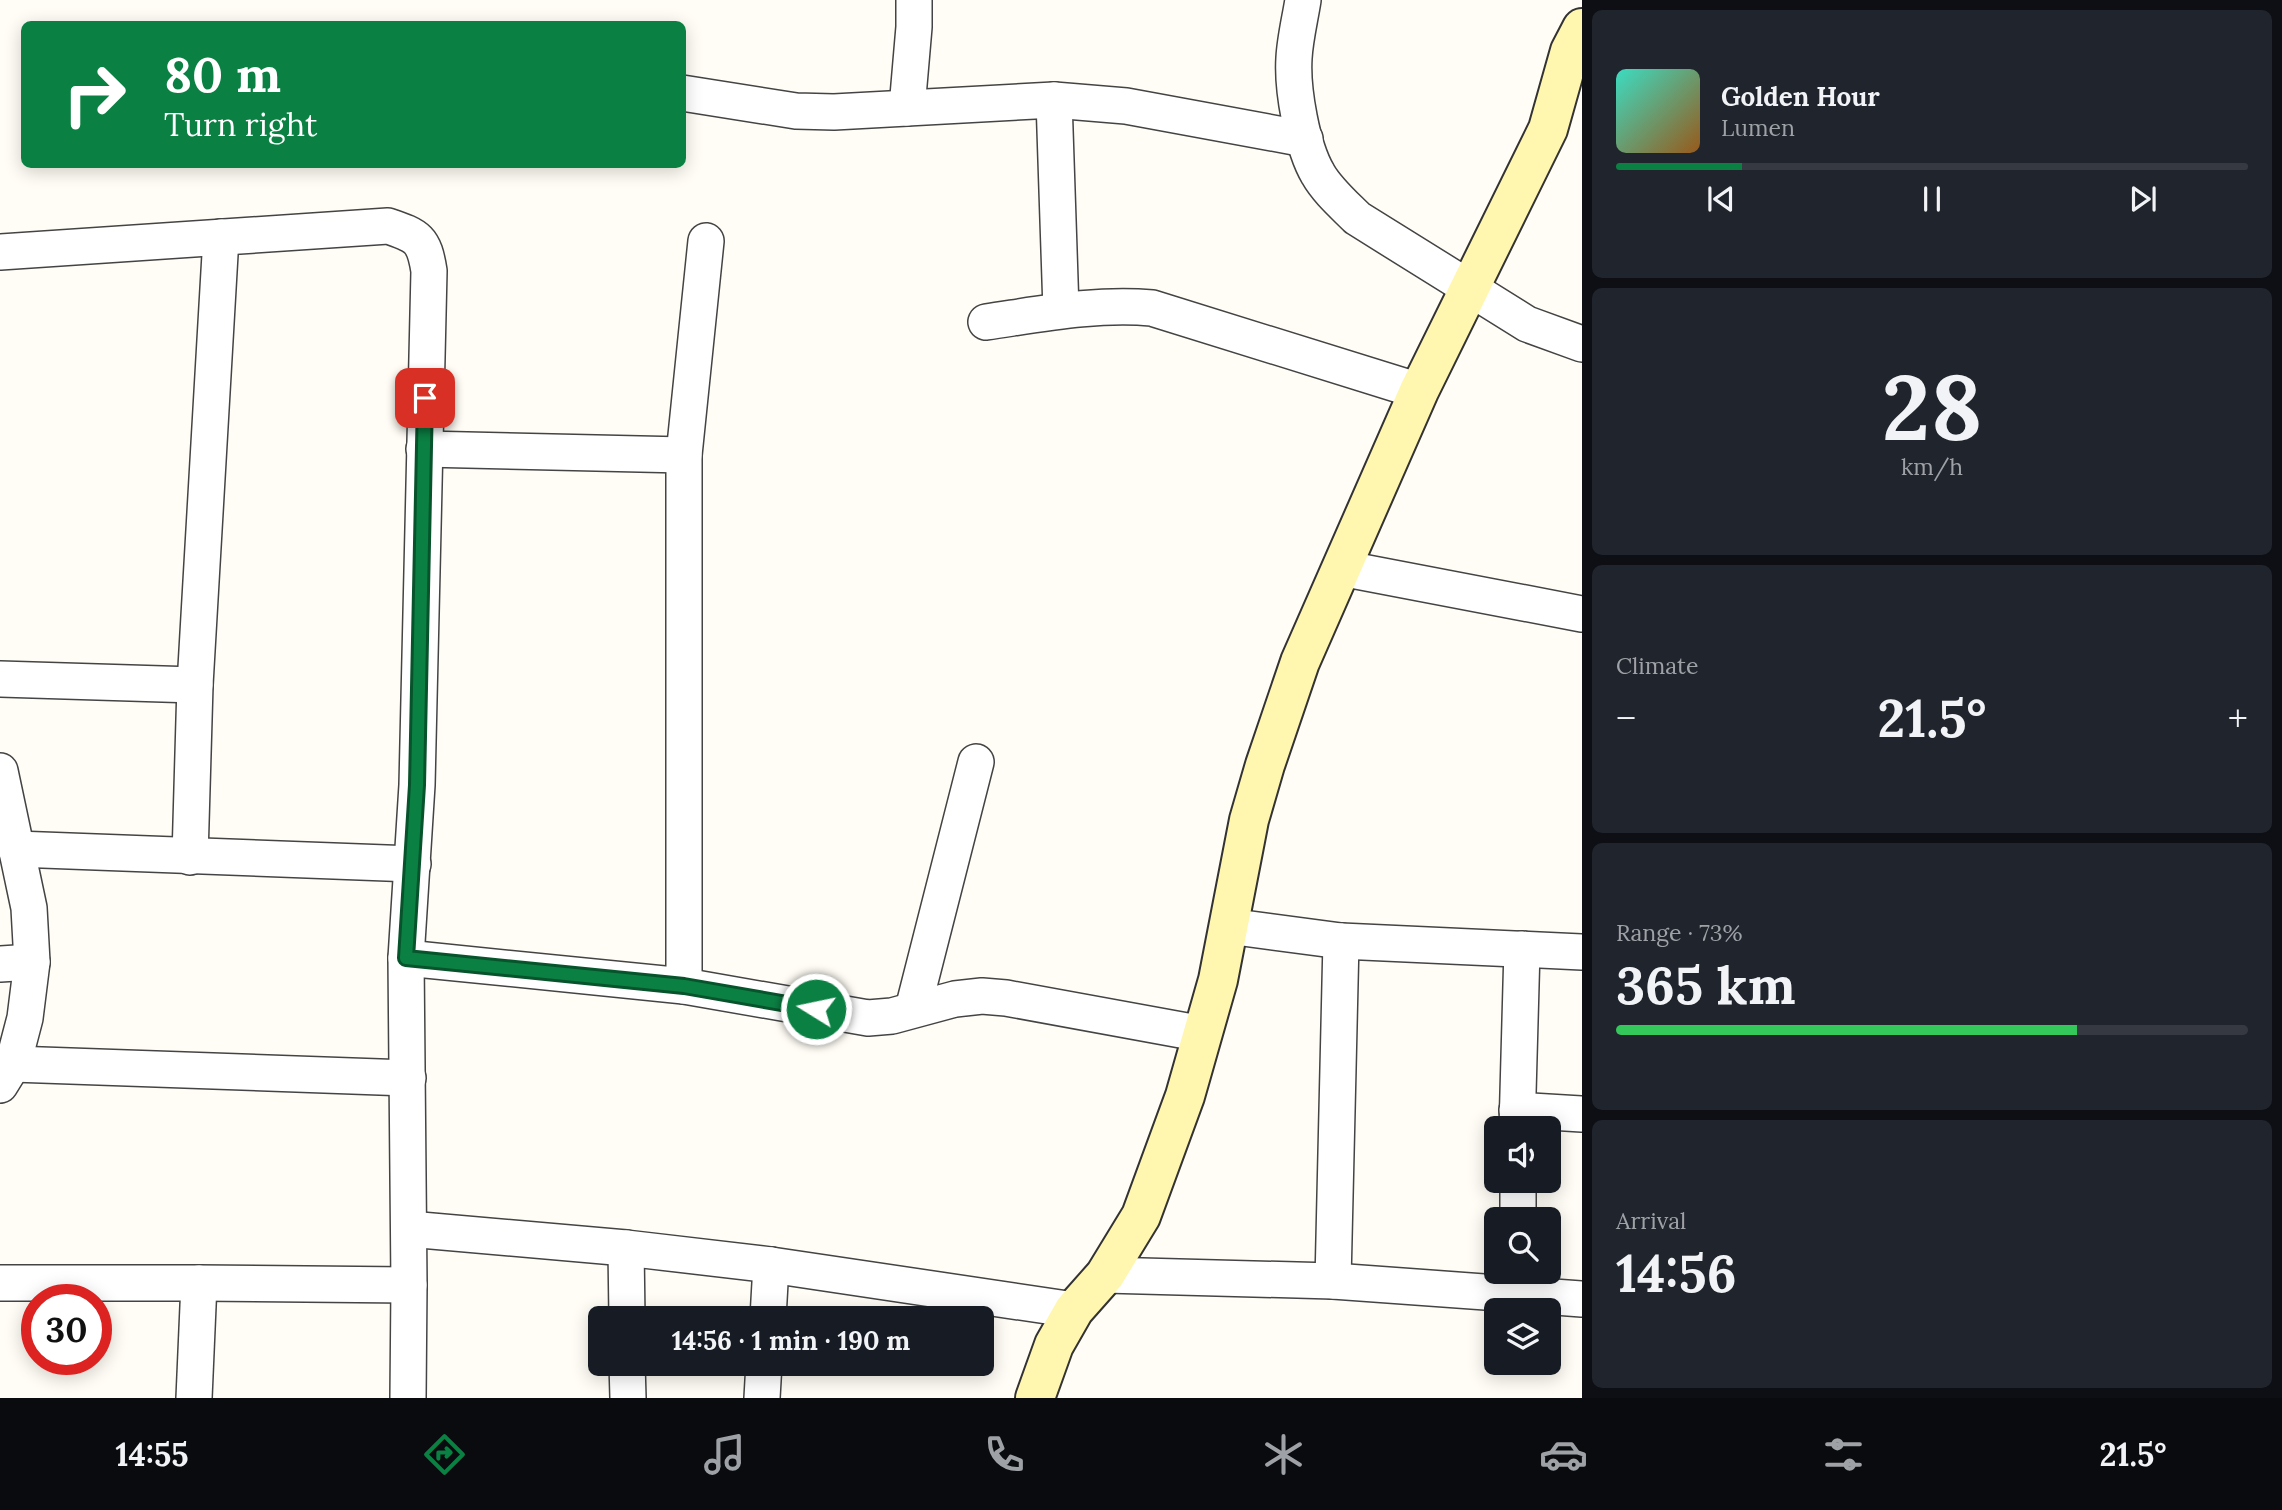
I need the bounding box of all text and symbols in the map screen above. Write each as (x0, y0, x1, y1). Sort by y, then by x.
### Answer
text: 80 m (164, 43, 281, 105)
icon: right (49, 49, 140, 140)
text: Golden Hour (1721, 80, 1880, 113)
text: Turn right (164, 104, 317, 145)
text: Lumen (1721, 113, 1795, 142)
icon: previous (1702, 180, 1740, 218)
icon: pause (1913, 180, 1951, 218)
icon: next (2124, 180, 2162, 218)
text: 28 (1882, 348, 1982, 465)
pin (395, 368, 455, 428)
icon: arrive (406, 379, 444, 417)
text: km/h (1901, 452, 1963, 481)
text: Climate (1616, 651, 1698, 680)
text: 21.5° (1878, 685, 1986, 751)
text: − (1616, 694, 1636, 742)
text: + (2228, 694, 2248, 742)
text: Range · 73% (1616, 918, 1743, 947)
text: 365 km (1616, 952, 1796, 1018)
position arrow (779, 972, 853, 1046)
map controls (1484, 1116, 1561, 1375)
button: sound (1484, 1116, 1561, 1193)
text: Arrival (1616, 1206, 1686, 1235)
button: search (1484, 1207, 1561, 1284)
text: 14:56 (1616, 1240, 1737, 1306)
speed limit sign: 30 (21, 1284, 112, 1375)
button: layers (1484, 1298, 1561, 1375)
text: 14:56 · 1 min · 190 m (672, 1324, 910, 1357)
icon: directions (420, 1430, 469, 1479)
icon: music (700, 1430, 749, 1479)
icon: phone (980, 1430, 1029, 1479)
icon: climate (1259, 1430, 1308, 1479)
icon: car (1539, 1430, 1588, 1479)
icon: filters (1819, 1430, 1868, 1479)
text: 14:55 (115, 1434, 189, 1475)
text: 21.5° (2099, 1434, 2166, 1475)

